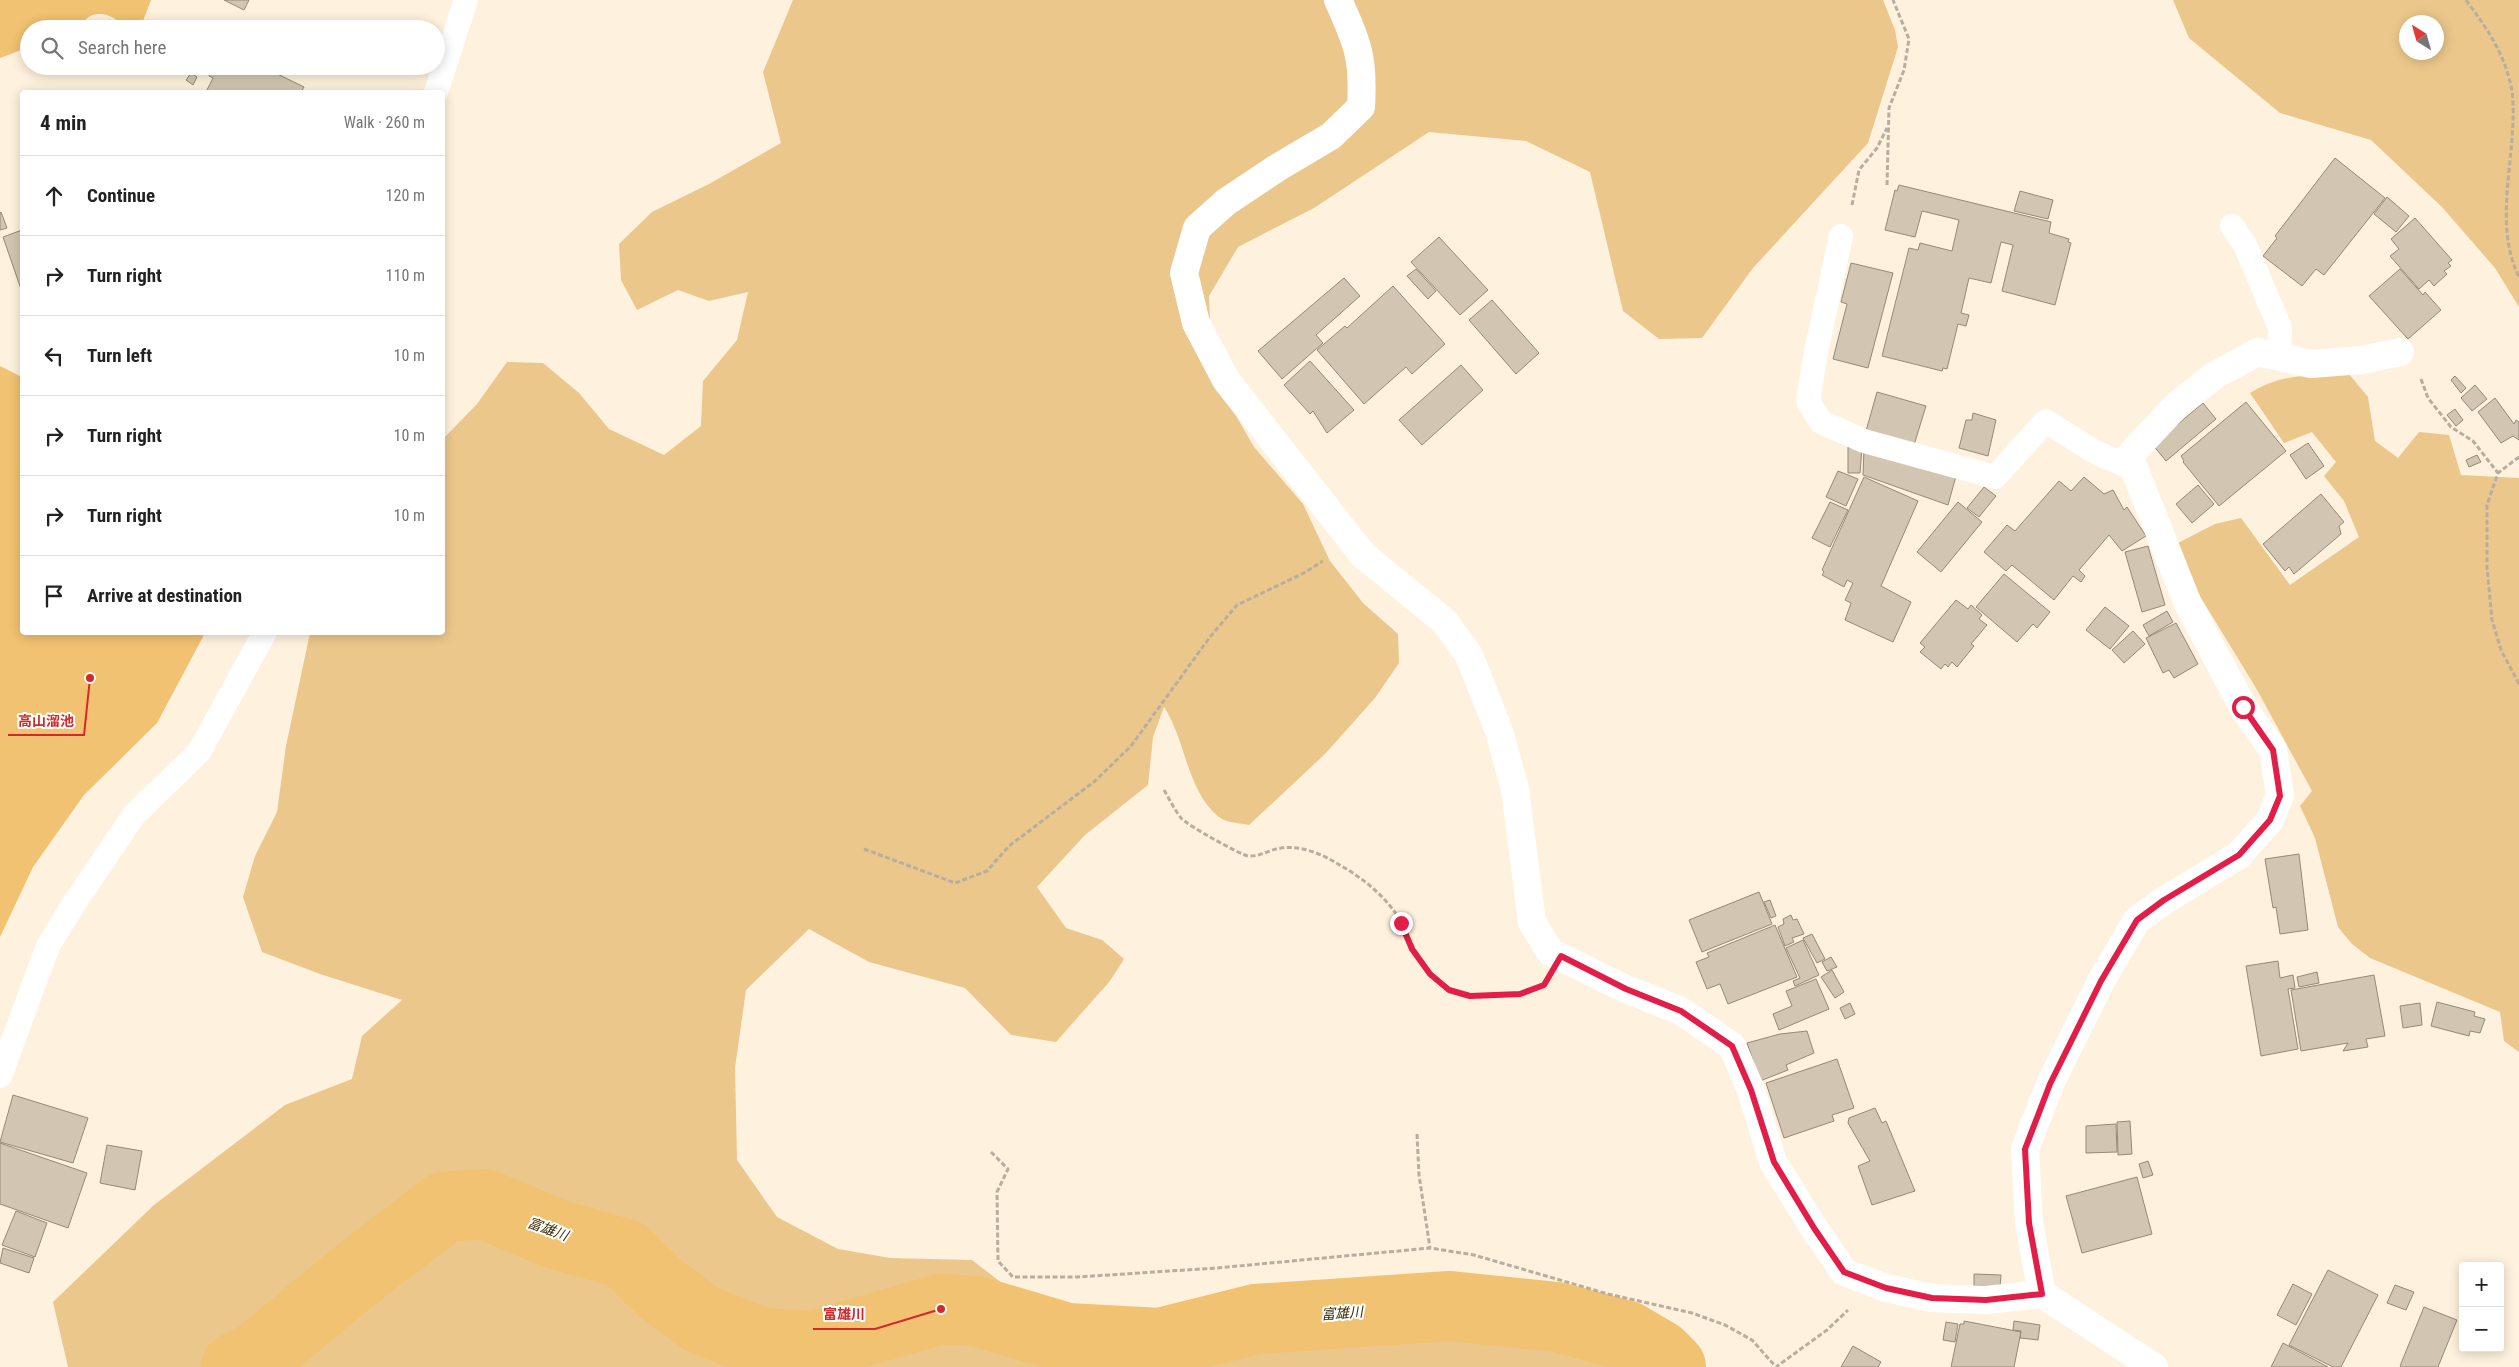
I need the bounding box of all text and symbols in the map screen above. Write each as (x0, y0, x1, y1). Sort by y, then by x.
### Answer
north arrow (2399, 15, 2444, 60)
search box (20, 20, 445, 75)
icon: search (38, 34, 66, 62)
text: Search here (78, 36, 166, 59)
text: 4 min (40, 111, 87, 135)
text: Walk · 260 m (344, 113, 425, 132)
icon: ahead (40, 182, 68, 210)
text: Continue (87, 184, 155, 207)
text: 120 m (386, 186, 425, 205)
icon: right (40, 262, 68, 290)
text: Turn right (87, 264, 162, 287)
text: 110 m (386, 266, 425, 285)
icon: left (40, 342, 68, 370)
text: Turn left (87, 344, 152, 367)
text: 10 m (393, 346, 425, 365)
icon: right (40, 422, 68, 450)
text: Turn right (87, 424, 162, 447)
text: 10 m (393, 426, 425, 445)
icon: right (40, 502, 68, 530)
text: Turn right (87, 504, 162, 527)
text: 10 m (393, 506, 425, 525)
icon: arrive (40, 582, 68, 610)
text: Arrive at destination (87, 584, 242, 607)
route start (2232, 696, 2255, 719)
callout: 高山溜池 (8, 706, 84, 735)
text: 高山溜池 (18, 713, 74, 729)
route end (1390, 912, 1413, 935)
water label: 富雄川 (526, 1214, 572, 1244)
map controls (2459, 1262, 2504, 1352)
button: + (2459, 1262, 2504, 1307)
callout: 富雄川 (813, 1300, 875, 1329)
water label: 富雄川 (1320, 1303, 1366, 1322)
text: 富雄川 (823, 1306, 865, 1322)
button: − (2459, 1307, 2504, 1352)

